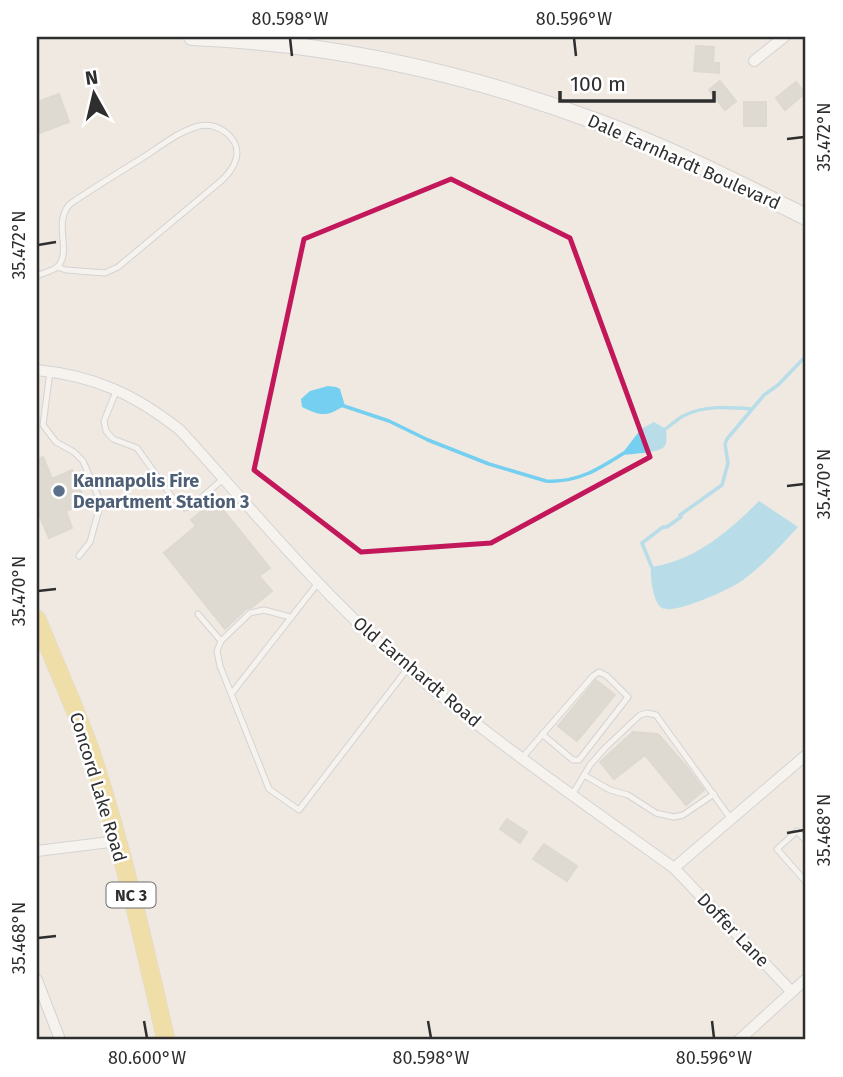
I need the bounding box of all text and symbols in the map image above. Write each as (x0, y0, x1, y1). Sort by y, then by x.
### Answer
text: 80.598°W (252, 8, 329, 30)
text: 80.596°W (536, 8, 612, 30)
north arrow (60, 60, 130, 130)
scale bar (560, 60, 714, 104)
text: N (84, 65, 100, 90)
text: 100 m (570, 71, 626, 97)
text: 35.472°N (813, 102, 835, 172)
street label: Dale Earnhardt Boulevard (584, 110, 784, 214)
text: 35.472°N (8, 210, 30, 280)
text: 35.470°N (813, 449, 835, 519)
place label: Kannapolis Fire Department Station 3 (73, 470, 249, 513)
marker: Kannapolis Fire Department Station 3 (51, 483, 67, 499)
text: 35.470°N (8, 556, 30, 626)
street label: Old Earnhardt Road (349, 612, 485, 732)
street label: Concord Lake Road (65, 710, 131, 864)
text: 35.468°N (813, 794, 835, 866)
road number: NC 3 (106, 882, 156, 908)
street label: Doffer Lane (692, 888, 774, 972)
text: 35.468°N (8, 902, 30, 974)
text: 80.600°W (108, 1047, 186, 1069)
text: 80.598°W (393, 1047, 470, 1069)
text: 80.596°W (676, 1047, 752, 1069)

